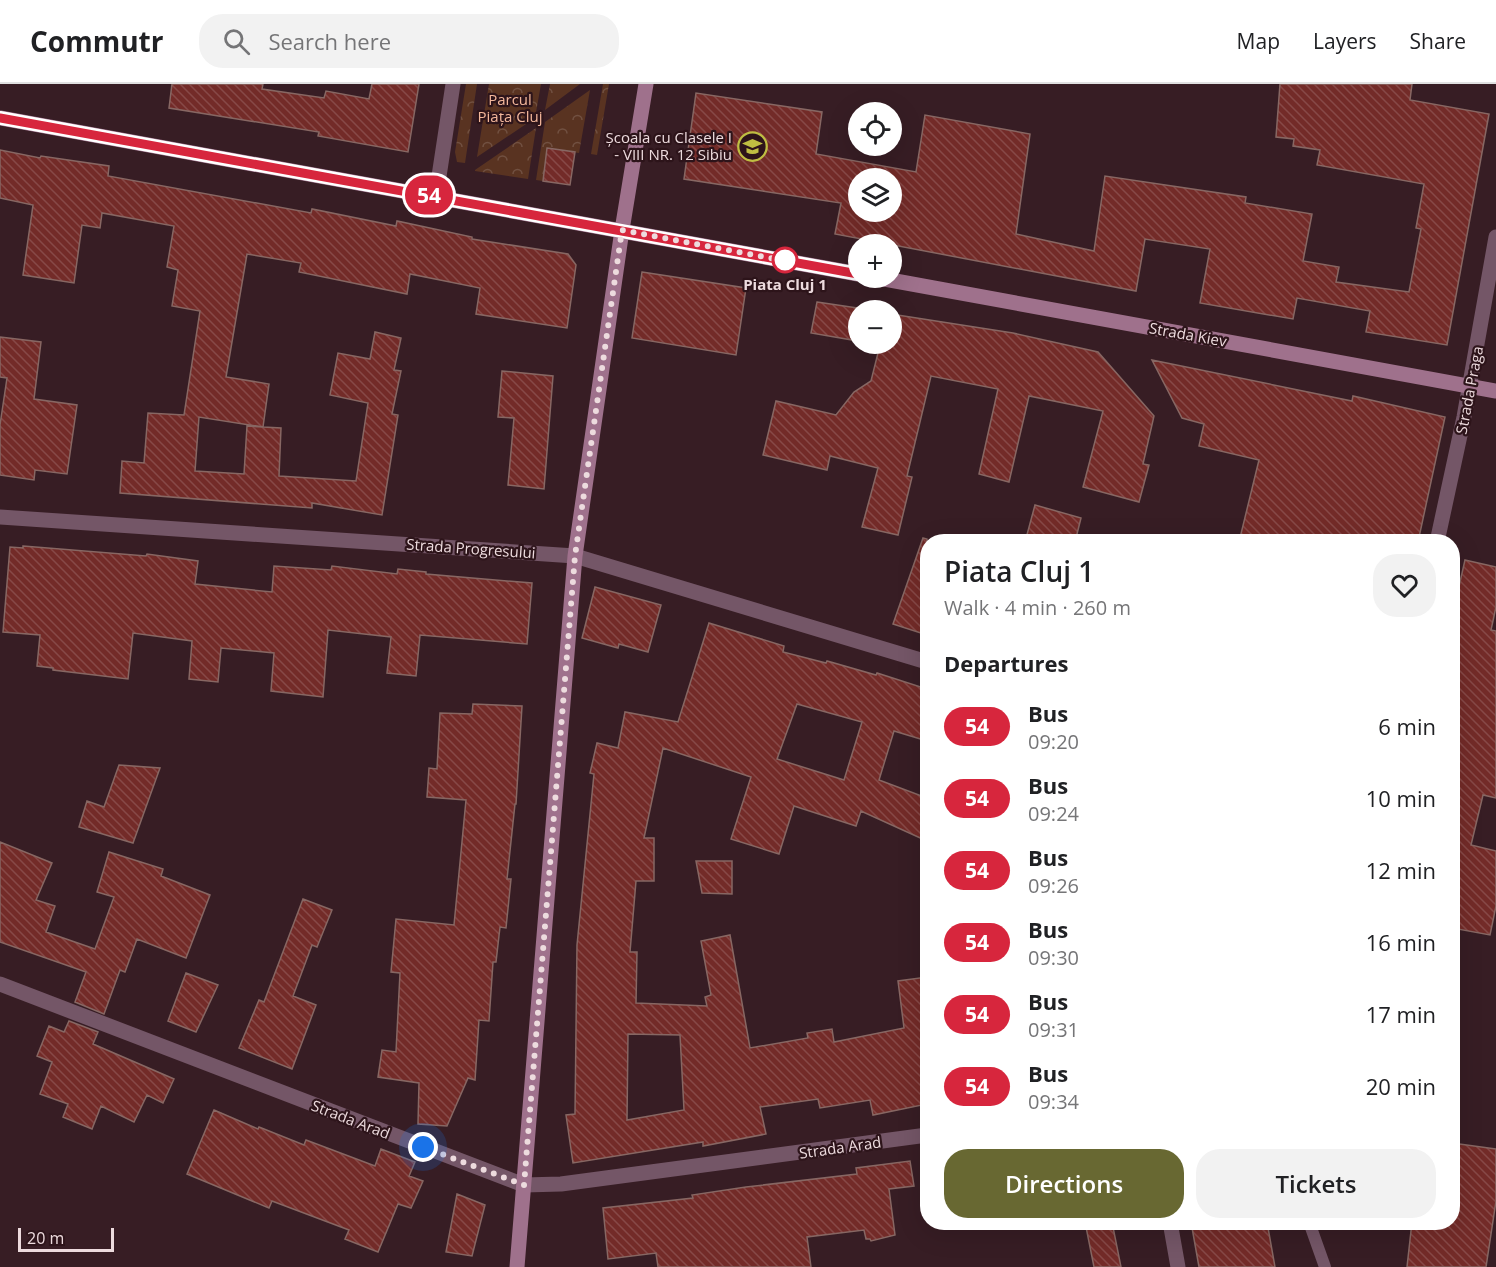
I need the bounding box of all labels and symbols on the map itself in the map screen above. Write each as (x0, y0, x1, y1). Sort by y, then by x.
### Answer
park label: Parcul Piața Cluj (478, 89, 542, 126)
place label: Școala cu Clasele I - VIII NR. 12 Sibiu (605, 127, 732, 164)
school or university icon: Școala cu Clasele I - VIII NR. 12 Sibiu (737, 130, 769, 162)
line badge: 54 (402, 176, 456, 214)
marker: Piata Cluj 1 (772, 247, 798, 273)
place label: Piata Cluj 1 (743, 274, 827, 294)
street label: Strada Kiev (1148, 317, 1229, 351)
street label: Strada Praga (1451, 344, 1487, 436)
street label: Strada Progresului (406, 534, 536, 562)
street label: Strada Arad (309, 1095, 393, 1143)
street label: Strada Arad (798, 1131, 882, 1163)
your location (408, 1132, 438, 1162)
scale bar (18, 1225, 114, 1252)

